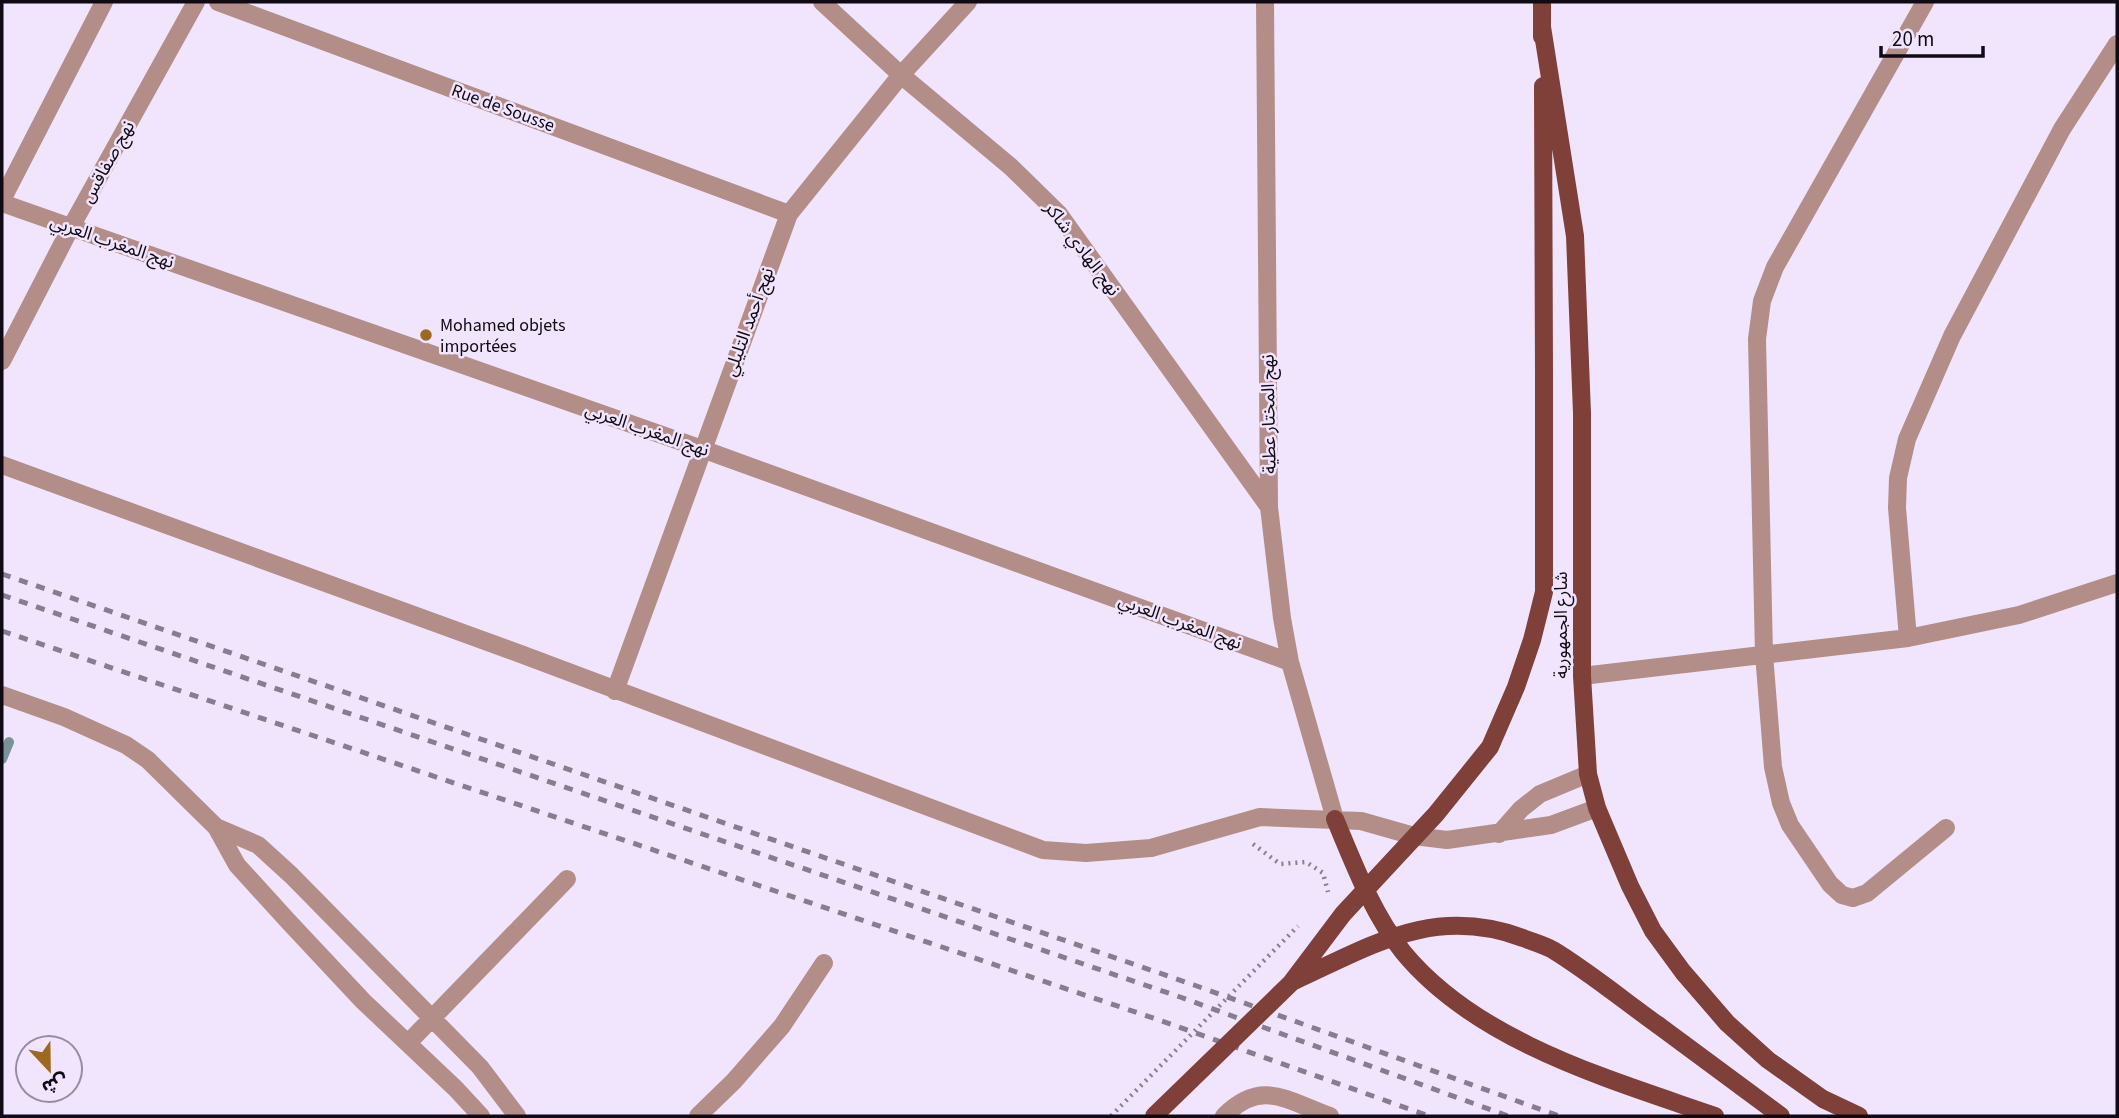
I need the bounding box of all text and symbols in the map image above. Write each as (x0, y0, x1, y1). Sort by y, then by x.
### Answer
scale bar (1881, 14, 1982, 58)
text: 20 m (1892, 24, 1934, 54)
street label: Rue de Sousse (448, 78, 558, 138)
street label: نهج صفاقس (75, 116, 141, 208)
street label: نهج الهادي شاكر (1037, 196, 1126, 301)
street label: نهج المغرب العربي (47, 209, 177, 275)
street label: نهج أحمد التليلي (718, 264, 780, 380)
place label: Mohamed objets importées (440, 313, 566, 359)
marker: Mohamed objets importées (418, 327, 434, 343)
street label: نهج المختار عطية (1255, 354, 1283, 474)
street label: نهج المغرب العربي (582, 397, 712, 463)
street label: شارع الجمهورية (1549, 571, 1575, 679)
street label: نهج المغرب العربي (1115, 588, 1245, 656)
north arrow (14, 1034, 84, 1104)
text: ش (38, 1066, 72, 1101)

